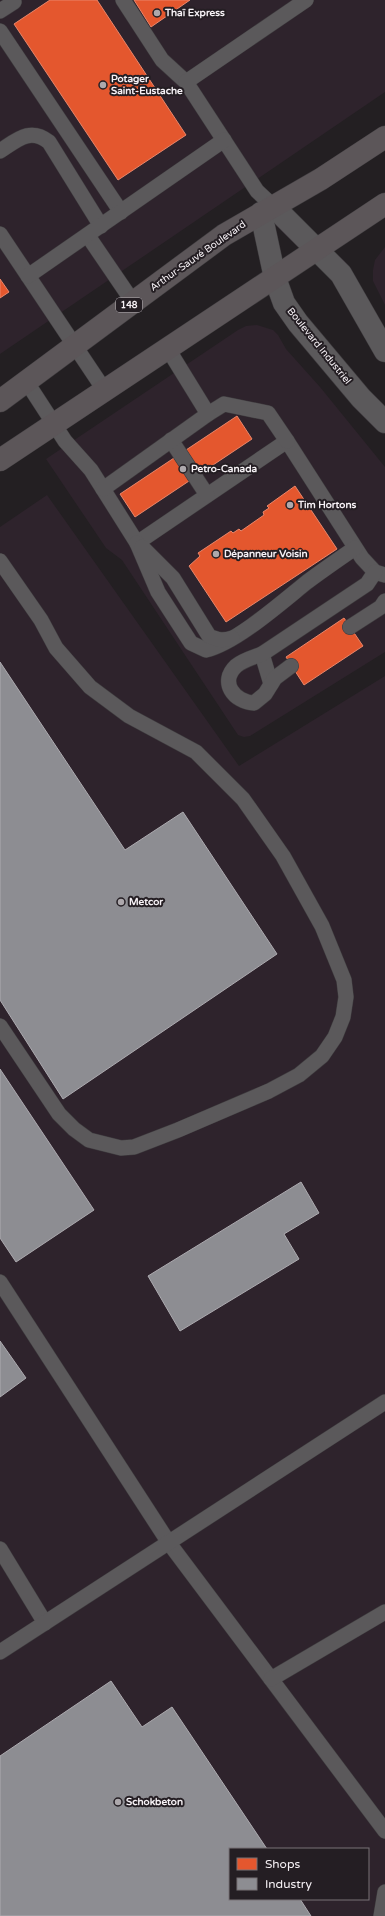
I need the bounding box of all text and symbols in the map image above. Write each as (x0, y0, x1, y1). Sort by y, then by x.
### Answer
place label: Thaï Express (164, 7, 225, 19)
marker: Thaï Express (152, 8, 162, 18)
place label: Potager Saint-Eustache (111, 73, 183, 97)
marker: Potager Saint-Eustache (98, 80, 108, 90)
street label: Arthur-Sauvé Boulevard (148, 218, 248, 294)
road number: 148 (116, 298, 142, 312)
street label: Boulevard Industriel (284, 305, 354, 387)
place label: Petro-Canada (191, 463, 257, 475)
marker: Petro-Canada (178, 464, 188, 474)
place label: Tim Hortons (297, 499, 356, 511)
marker: Tim Hortons (285, 500, 295, 510)
place label: Dépanneur Voisin (224, 548, 308, 560)
marker: Dépanneur Voisin (211, 549, 221, 559)
place label: Metcor (129, 896, 163, 908)
marker: Metcor (116, 897, 126, 907)
place label: Schokbeton (126, 1796, 183, 1808)
marker: Schokbeton (113, 1797, 123, 1807)
legend (229, 1848, 369, 1900)
text: Shops (265, 1857, 300, 1871)
text: Industry (265, 1877, 312, 1891)

